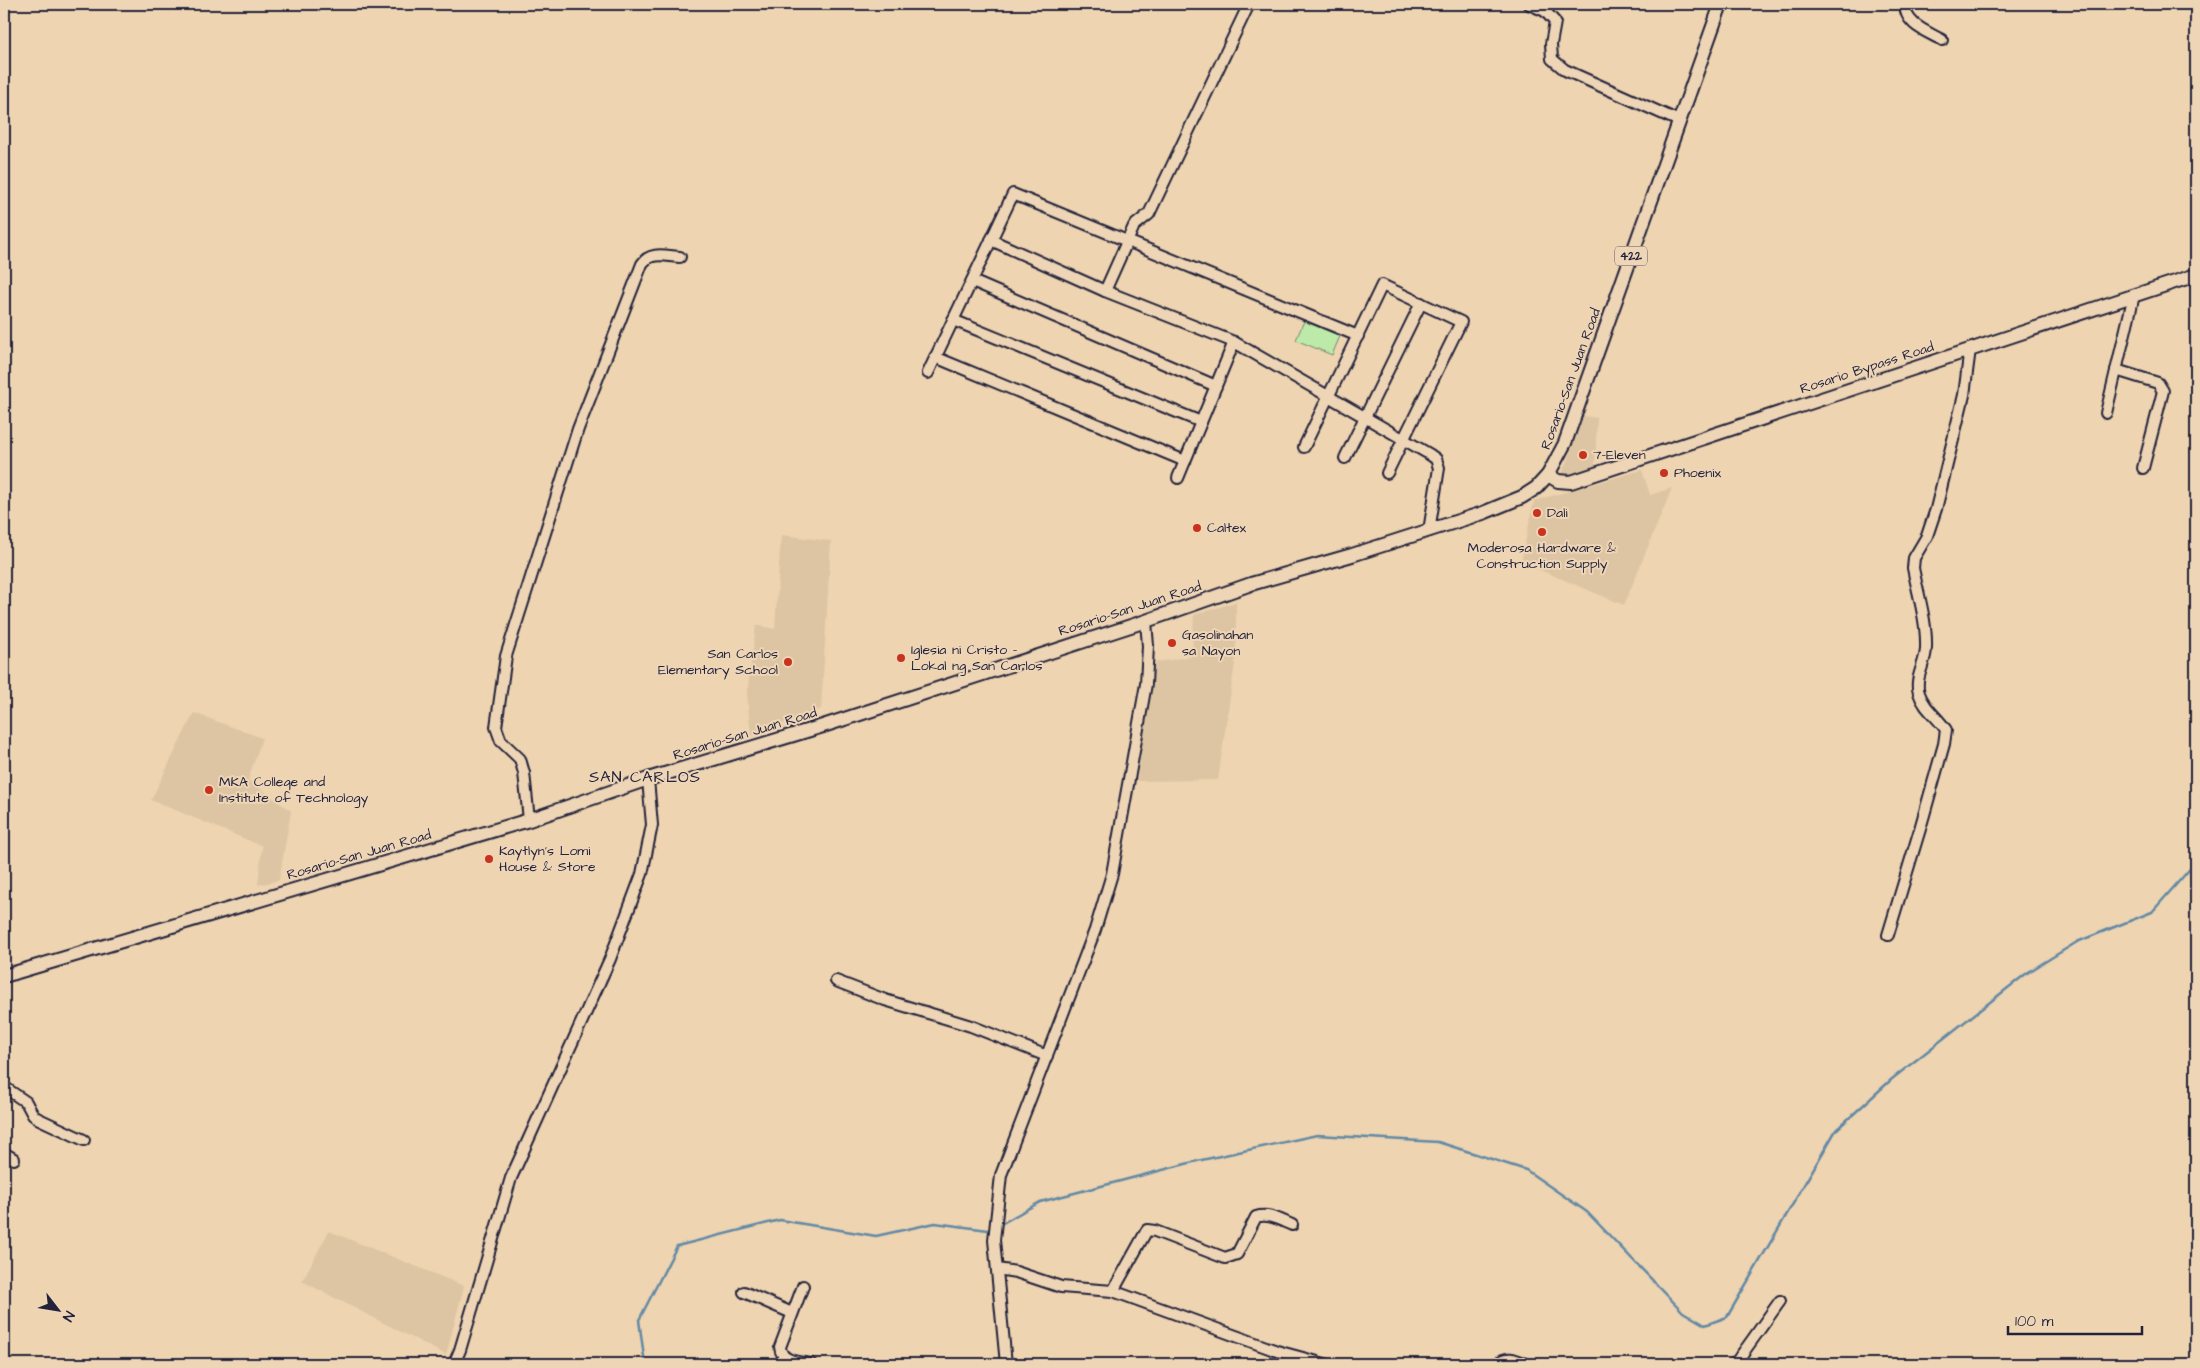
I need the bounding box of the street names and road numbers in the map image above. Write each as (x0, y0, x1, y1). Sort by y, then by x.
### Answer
road number: 422 (1615, 247, 1647, 266)
street label: Rosario-San Juan Road (1536, 305, 1606, 453)
street label: Rosario Bypass Road (1797, 337, 1937, 399)
street label: Rosario-San Juan Road (1056, 576, 1204, 642)
street label: Rosario-San Juan Road (671, 703, 819, 765)
street label: Rosario-San Juan Road (285, 825, 433, 885)

